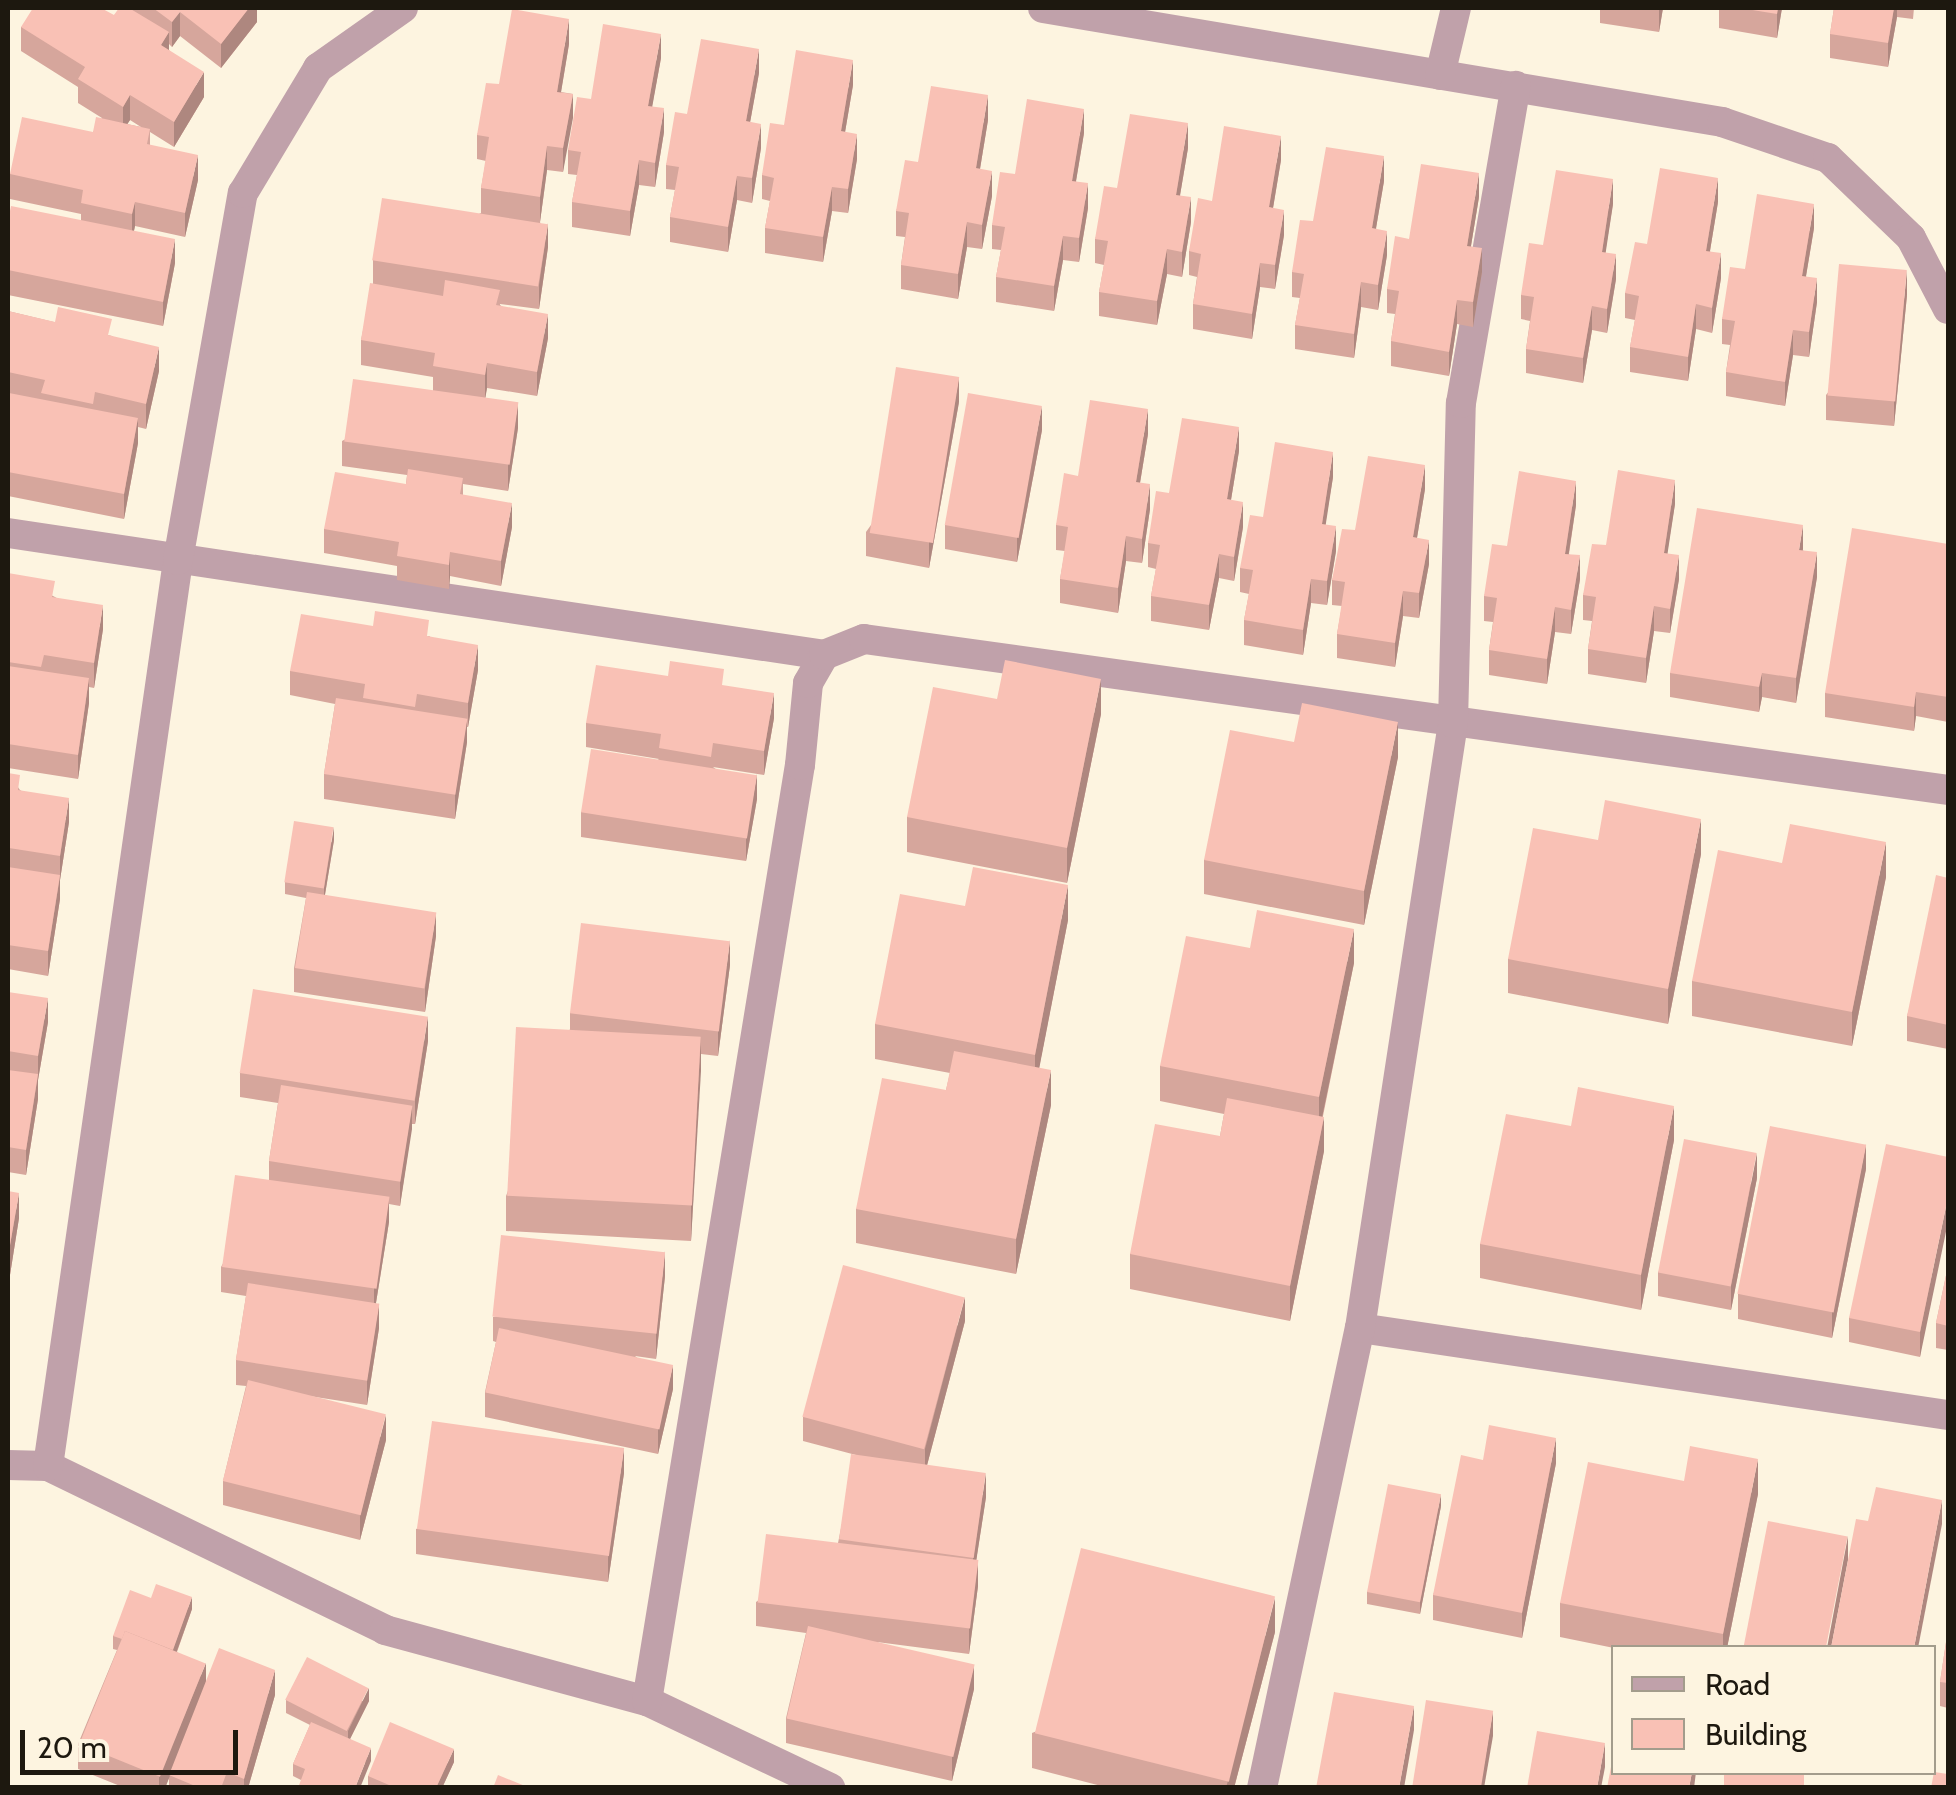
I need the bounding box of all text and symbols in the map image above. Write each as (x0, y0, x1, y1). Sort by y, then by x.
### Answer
legend (1611, 1645, 1936, 1775)
text: Road (1705, 1666, 1770, 1703)
scale bar (25, 1710, 242, 1772)
text: Building (1705, 1716, 1807, 1753)
text: 20 m (37, 1729, 107, 1766)

